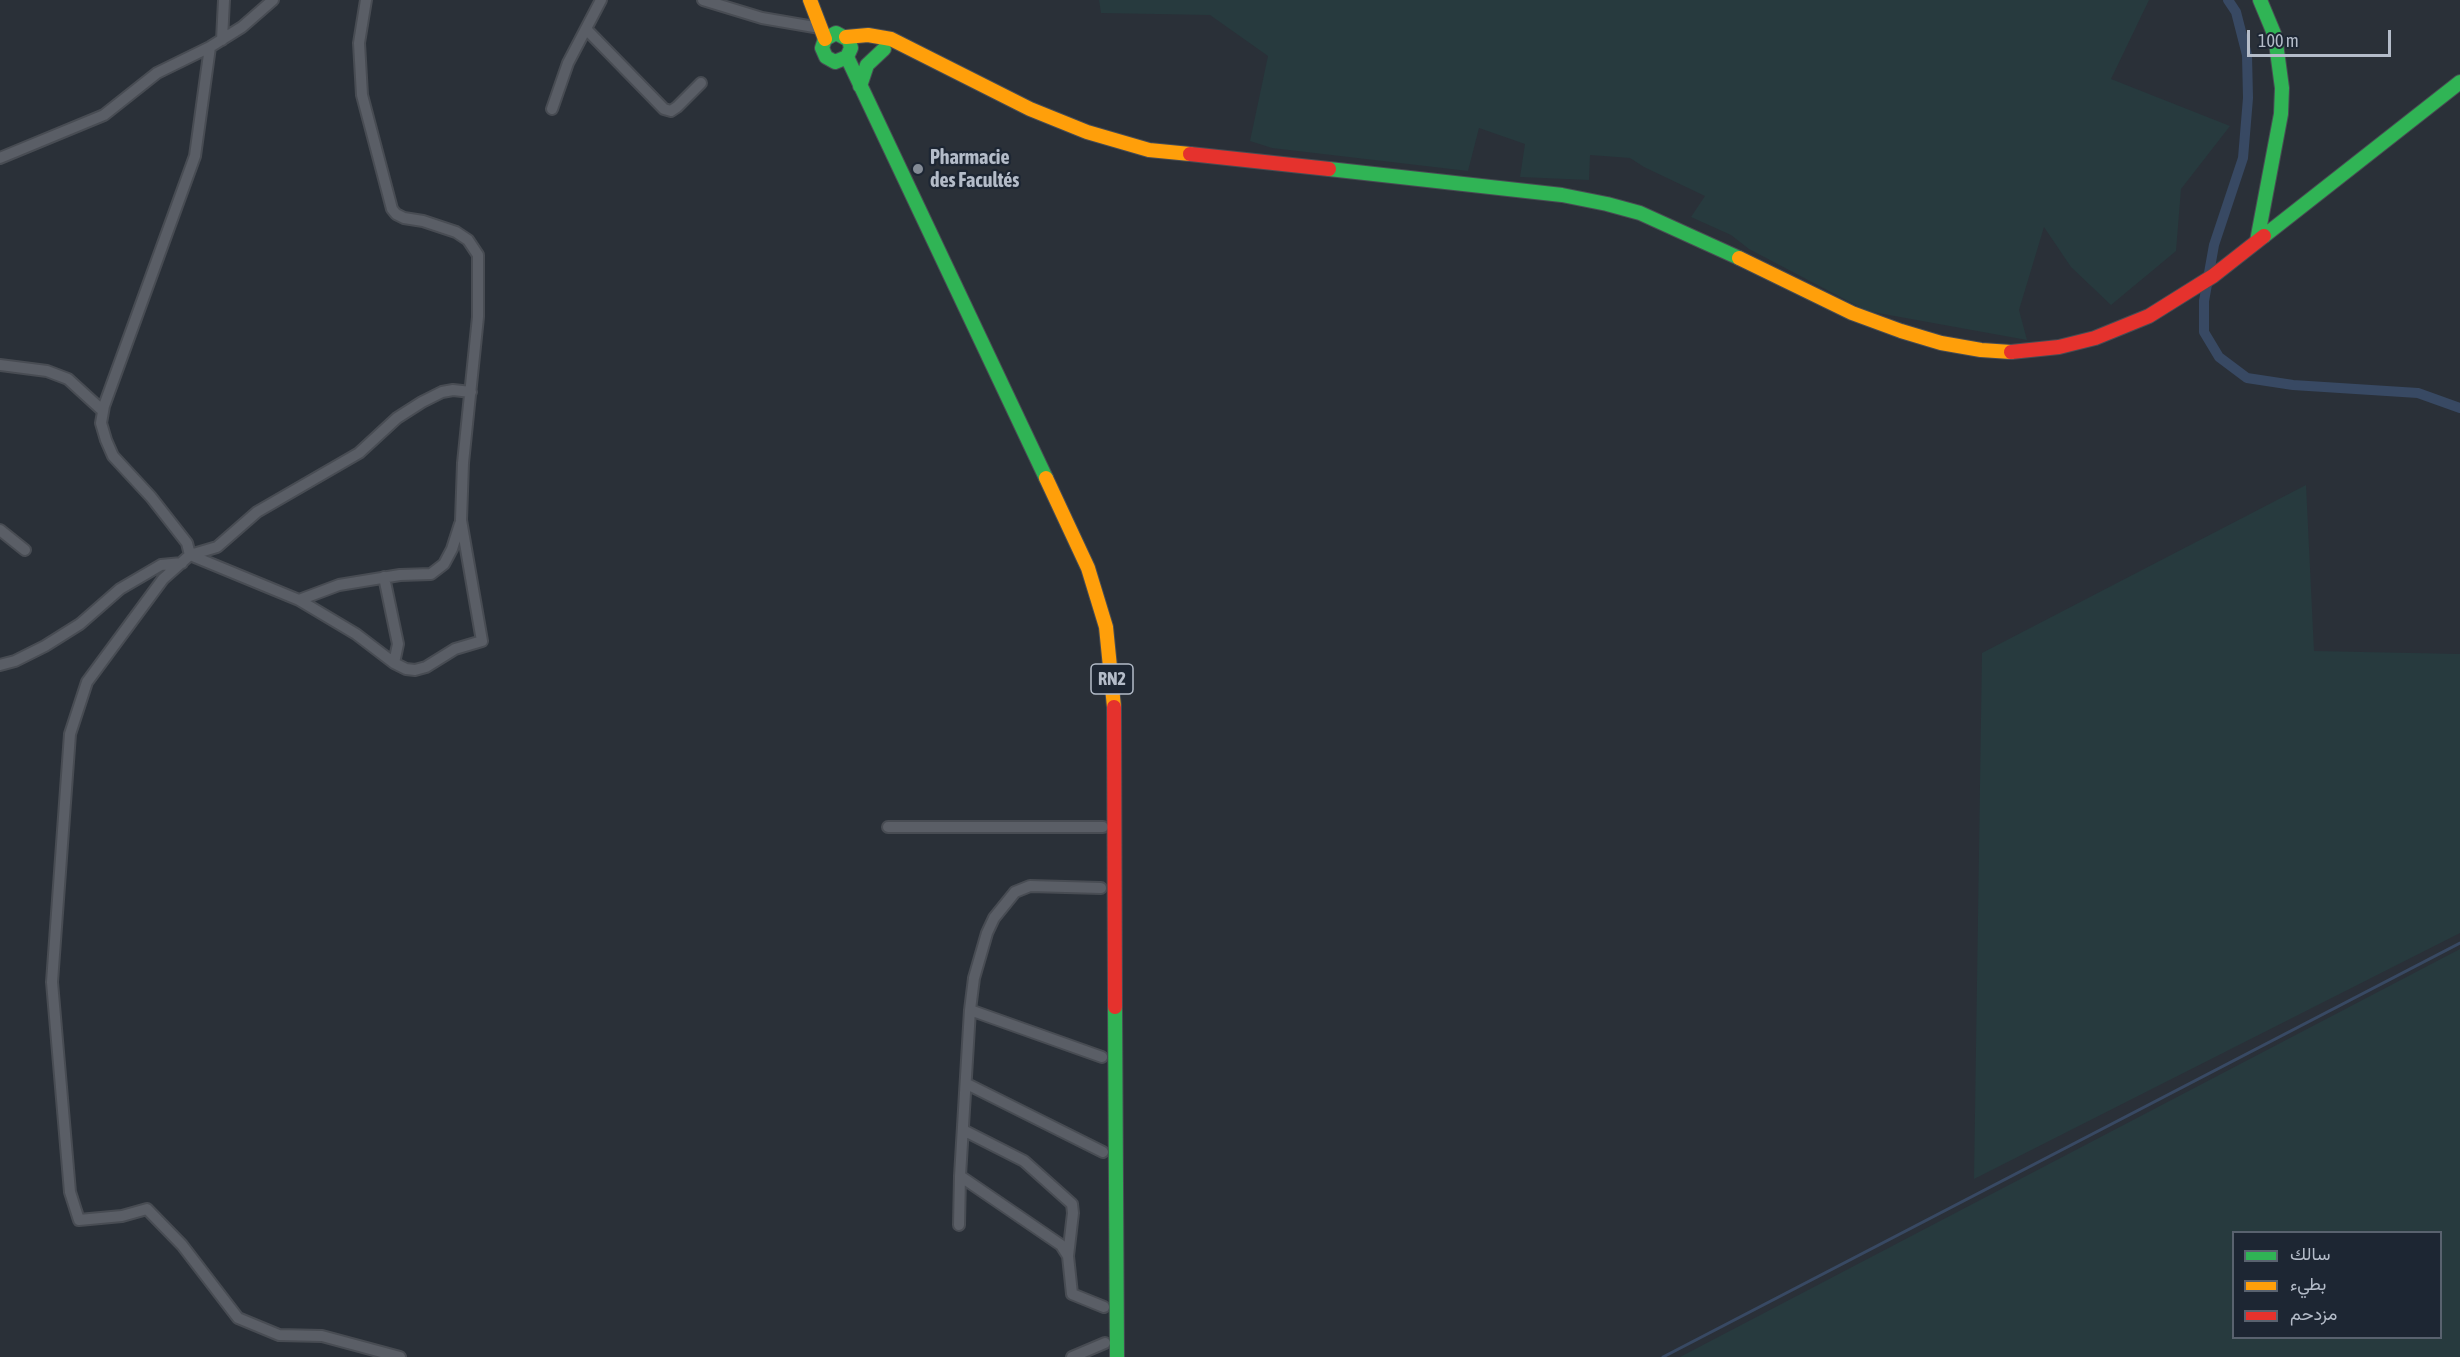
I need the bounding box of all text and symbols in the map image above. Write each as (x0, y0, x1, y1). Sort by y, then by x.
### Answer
scale bar (2250, 18, 2394, 56)
text: 100 m (2258, 30, 2299, 51)
place label: Pharmacie des Facultés (930, 146, 1019, 193)
marker: Pharmacie des Facultés (911, 162, 925, 176)
road number: RN2 (1091, 664, 1133, 694)
legend (2232, 1231, 2442, 1339)
text: سالك (2290, 1243, 2330, 1264)
text: بطيء (2290, 1273, 2326, 1294)
text: مزدحم (2290, 1303, 2337, 1324)

